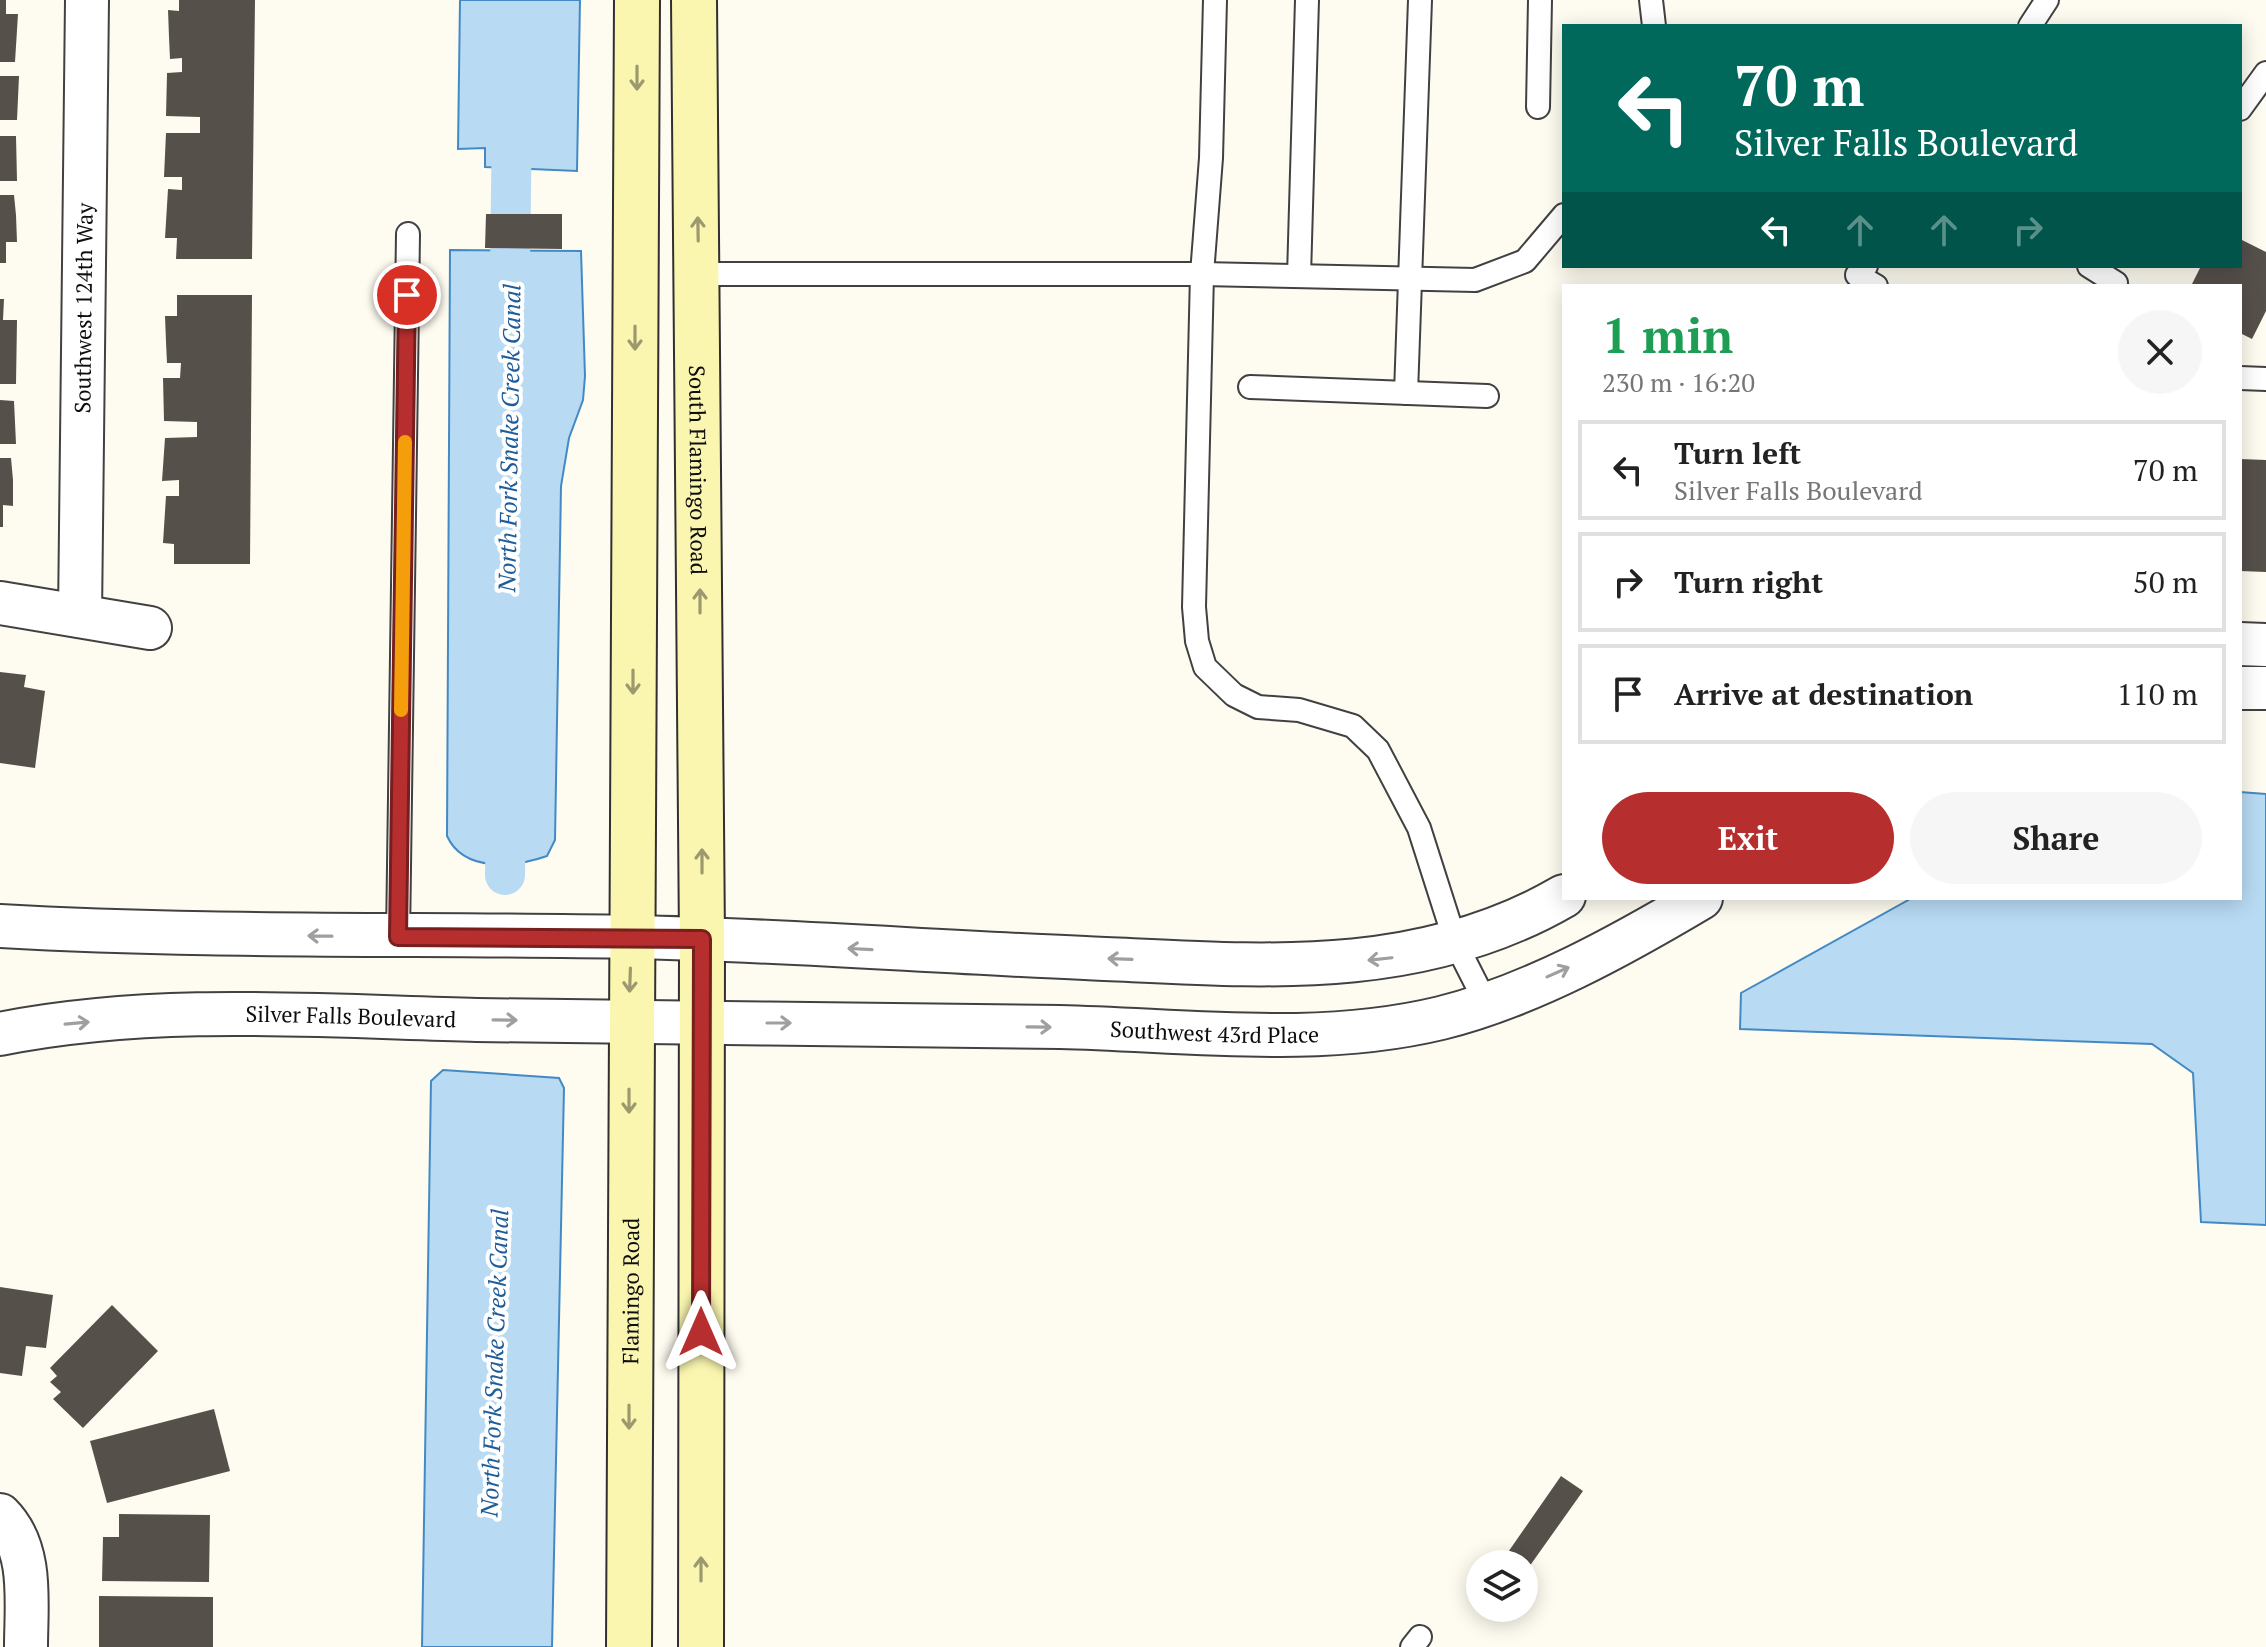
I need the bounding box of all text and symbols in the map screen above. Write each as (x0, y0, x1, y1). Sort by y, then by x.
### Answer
text: 70 m (1734, 48, 1864, 122)
icon: left (1602, 56, 1706, 160)
one-way arrow (629, 64, 645, 91)
text: Silver Falls Boulevard (1734, 119, 2078, 166)
street label: Southwest 124th Way (67, 202, 99, 413)
icon: left (1754, 208, 1798, 252)
icon: ahead (1838, 208, 1882, 252)
icon: ahead (1922, 208, 1966, 252)
icon: right (2006, 208, 2050, 252)
one-way arrow (690, 216, 705, 243)
pin (373, 261, 441, 329)
icon: arrive (385, 273, 429, 317)
water label: North Fork Snake Creek Canal (490, 283, 528, 593)
text: 1 min (1602, 303, 1733, 367)
button: close (2118, 310, 2202, 394)
one-way arrow (627, 324, 643, 351)
street label: South Flamingo Road (683, 365, 714, 575)
text: 230 m · 16:20 (1602, 365, 1755, 399)
text: Turn left (1674, 433, 1801, 473)
icon: left (1606, 448, 1650, 492)
text: 70 m (2133, 450, 2198, 490)
text: Silver Falls Boulevard (1674, 473, 1923, 507)
icon: right (1606, 560, 1650, 604)
text: Turn right (1674, 562, 1823, 602)
text: 50 m (2133, 562, 2198, 602)
one-way arrow (692, 588, 708, 615)
one-way arrow (625, 668, 641, 695)
icon: arrive (1606, 672, 1650, 716)
text: Arrive at destination (1674, 674, 1973, 714)
text: 110 m (2117, 674, 2198, 714)
button: Exit (1602, 792, 1894, 884)
button: Share (1910, 792, 2202, 884)
one-way arrow (694, 848, 710, 875)
one-way arrow (307, 928, 334, 944)
one-way arrow (847, 941, 874, 956)
one-way arrow (1367, 951, 1394, 966)
one-way arrow (1107, 952, 1134, 967)
one-way arrow (1545, 964, 1570, 979)
one-way arrow (623, 966, 638, 993)
street label: Silver Falls Boulevard (245, 999, 457, 1033)
one-way arrow (491, 1012, 518, 1028)
street label: Southwest 43rd Place (1109, 1014, 1319, 1049)
one-way arrow (63, 1015, 90, 1030)
one-way arrow (765, 1015, 792, 1031)
one-way arrow (1025, 1019, 1052, 1035)
one-way arrow (621, 1087, 637, 1114)
water label: North Fork Snake Creek Canal (473, 1208, 515, 1519)
street label: Flamingo Road (615, 1218, 645, 1364)
position arrow (659, 1290, 743, 1374)
one-way arrow (621, 1403, 637, 1430)
map controls (1466, 1550, 1538, 1622)
button: layers (1466, 1550, 1538, 1622)
one-way arrow (693, 1556, 709, 1583)

